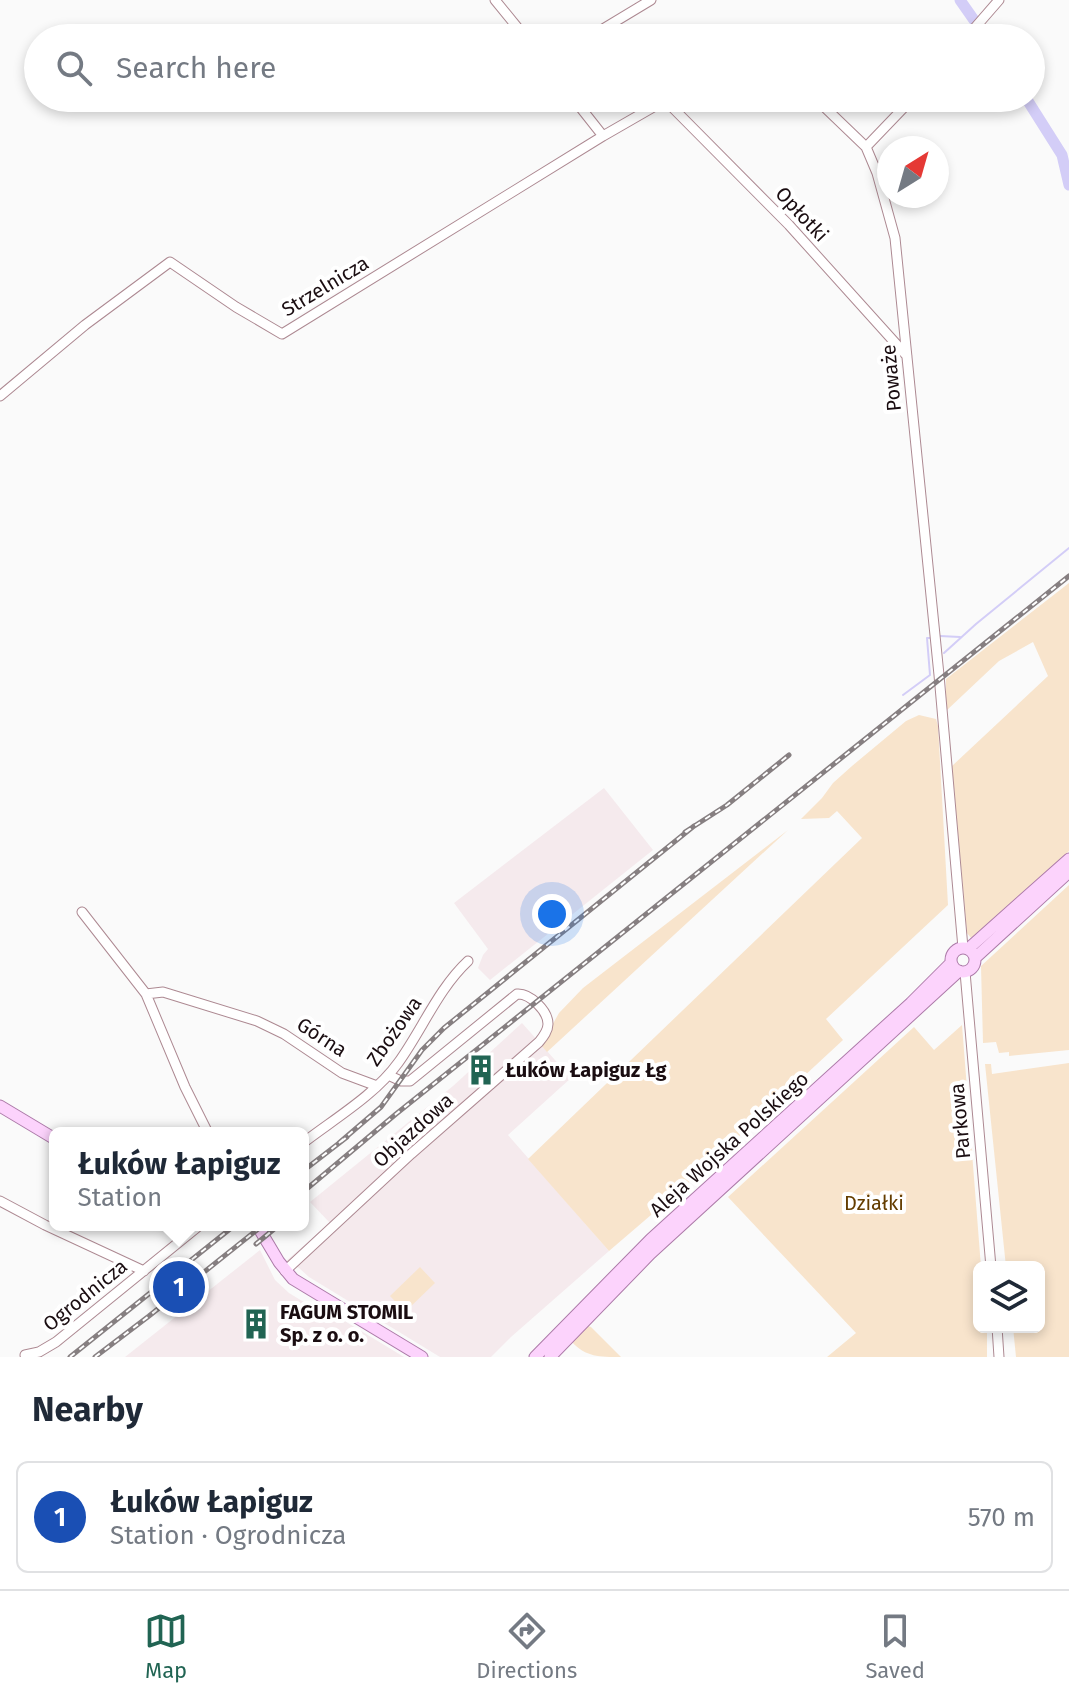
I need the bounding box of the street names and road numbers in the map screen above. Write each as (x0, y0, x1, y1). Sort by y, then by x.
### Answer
street label: Opłotki (771, 181, 833, 247)
street label: Strzelnicza (277, 251, 373, 321)
street label: Poważe (876, 343, 906, 413)
street label: Zbożowa (361, 992, 427, 1070)
street label: Górna (293, 1012, 351, 1062)
street label: Aleja Wojska Polskiego (645, 1066, 813, 1222)
street label: Parkowa (945, 1082, 975, 1160)
street label: Objazdowa (368, 1088, 458, 1172)
street label: Ogrodnicza (38, 1254, 132, 1336)

